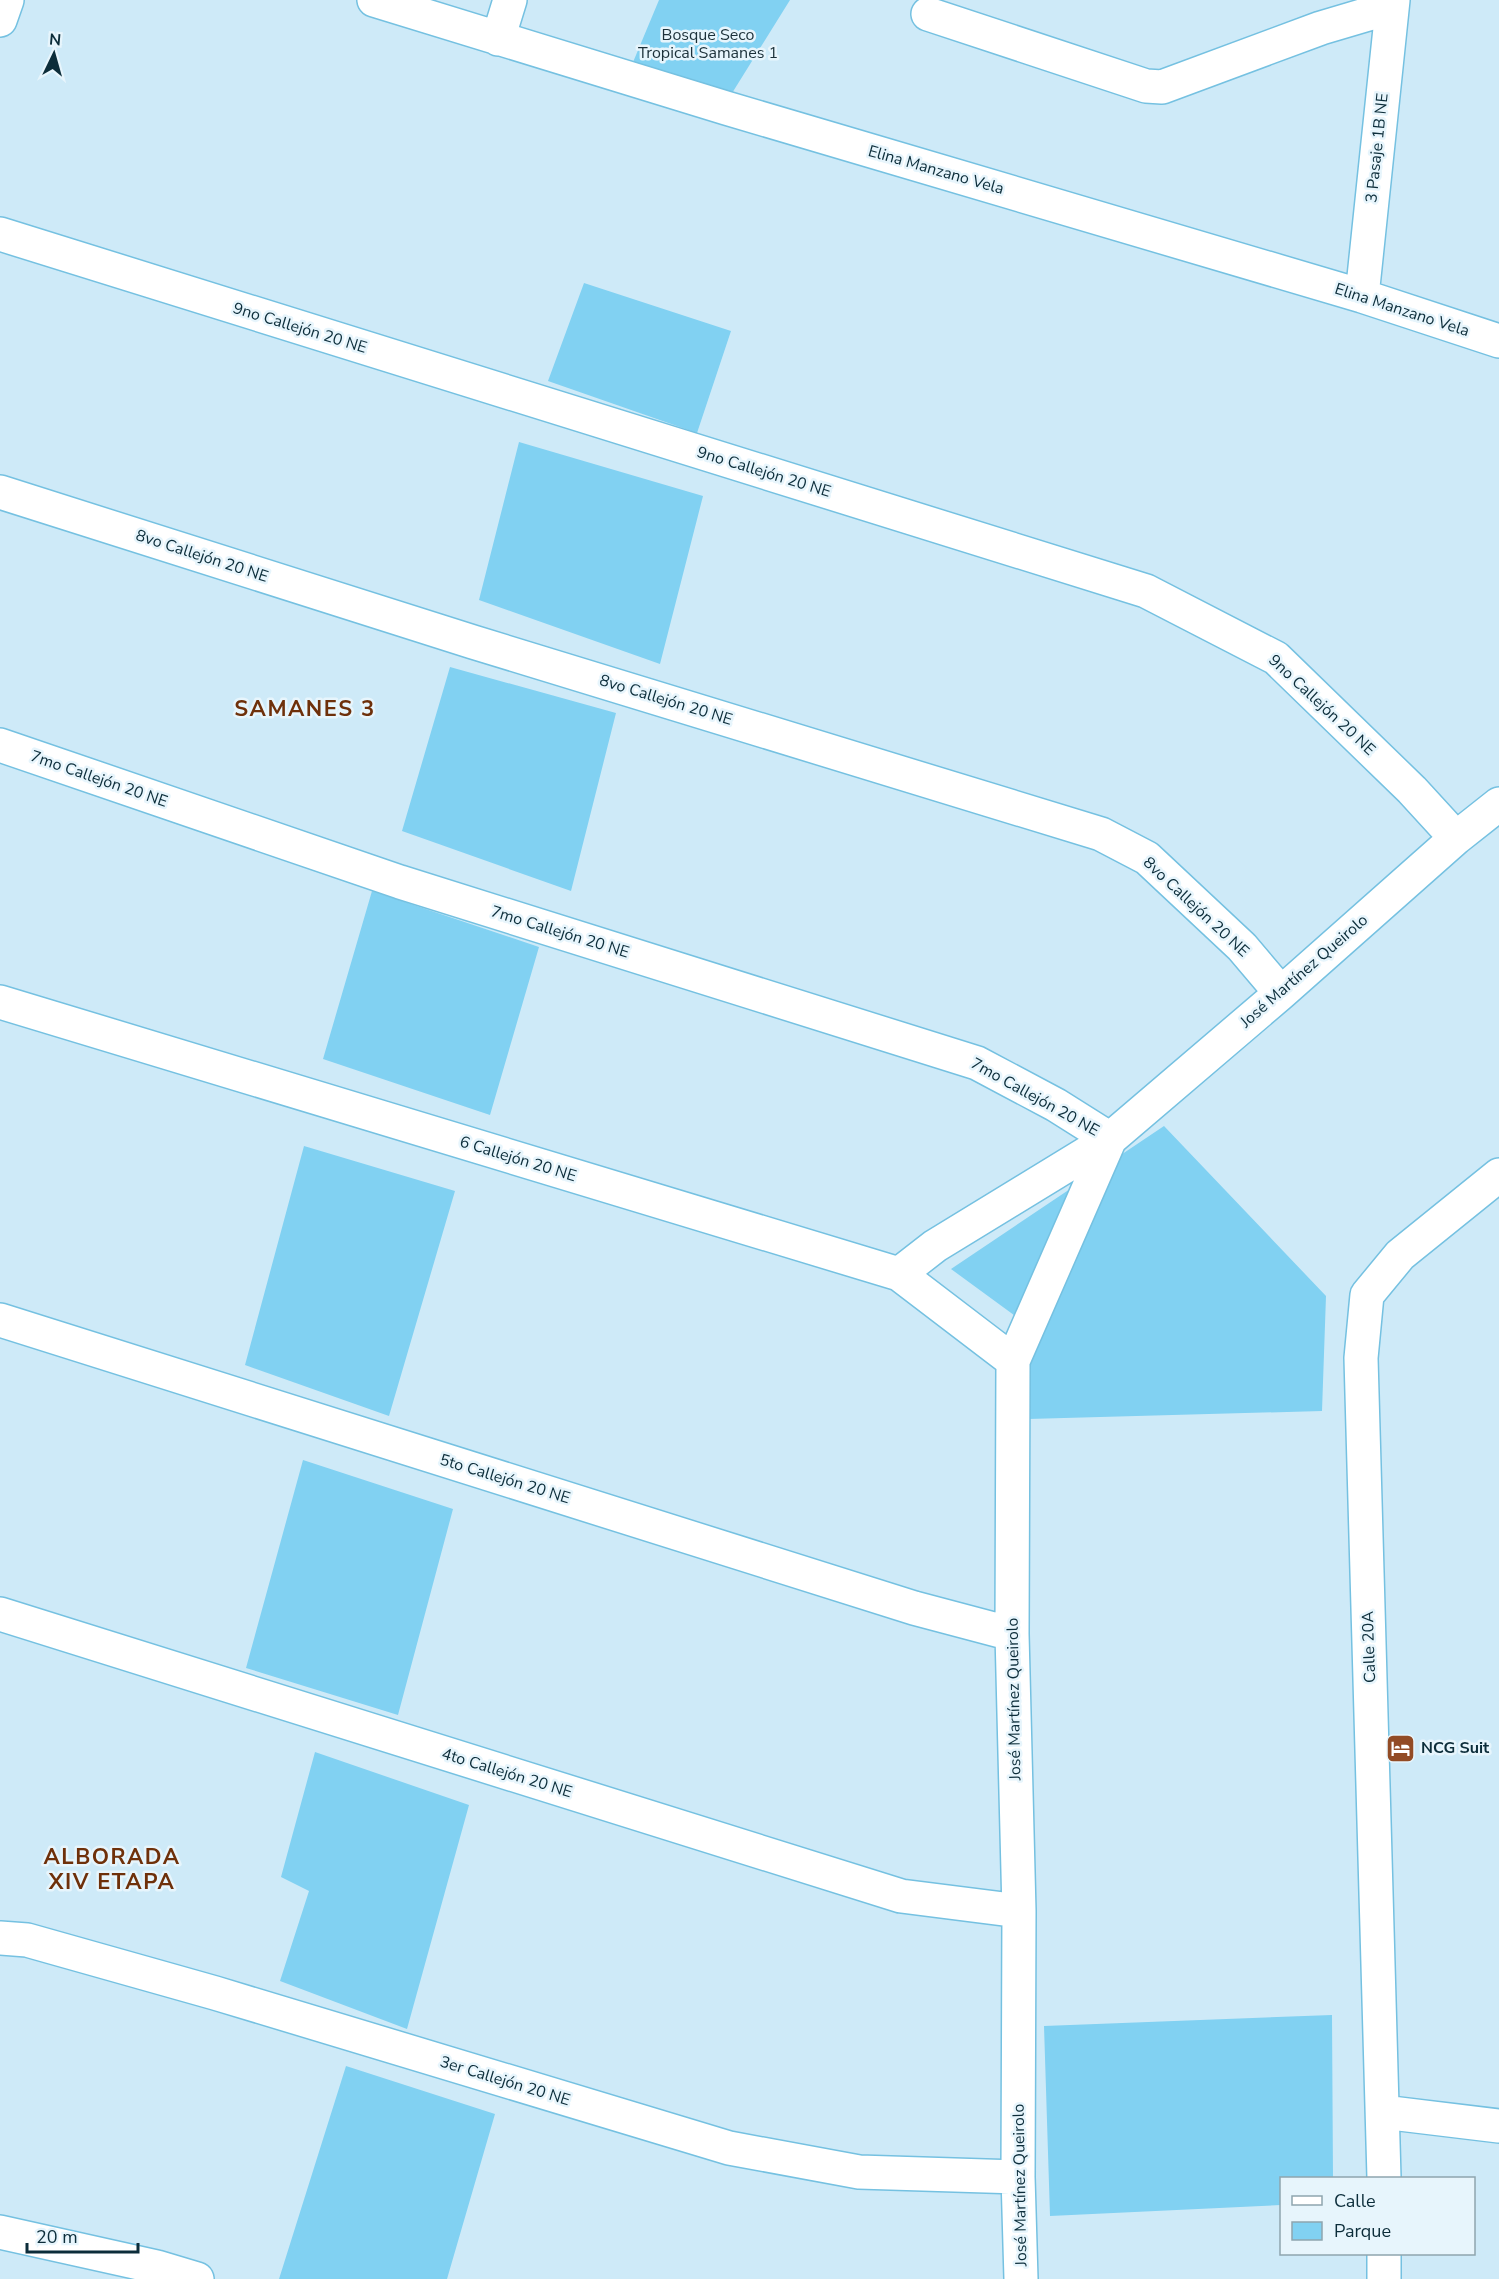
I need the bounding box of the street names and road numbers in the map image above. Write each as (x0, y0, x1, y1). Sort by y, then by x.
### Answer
street label: 3 Pasaje 1B NE (1360, 92, 1394, 204)
street label: Elina Manzano Vela (865, 140, 1007, 200)
street label: Elina Manzano Vela (1332, 278, 1472, 342)
street label: 9no Callejón 20 NE (230, 297, 370, 359)
street label: 9no Callejón 20 NE (694, 441, 834, 503)
street label: 8vo Callejón 20 NE (133, 524, 271, 588)
street label: 9no Callejón 20 NE (1264, 650, 1380, 760)
street label: 8vo Callejón 20 NE (597, 669, 735, 731)
street label: 7mo Callejón 20 NE (28, 745, 170, 813)
street label: 8vo Callejón 20 NE (1138, 852, 1254, 962)
street label: 7mo Callejón 20 NE (488, 900, 632, 964)
street label: José Martínez Queirolo (1235, 909, 1373, 1033)
street label: 7mo Callejón 20 NE (967, 1053, 1103, 1141)
street label: 6 Callejón 20 NE (457, 1131, 579, 1187)
street label: 5to Callejón 20 NE (437, 1449, 573, 1509)
street label: Calle 20A (1357, 1610, 1381, 1683)
street label: José Martínez Queirolo (1002, 1617, 1026, 1782)
street label: 4to Callejón 20 NE (439, 1743, 575, 1803)
street label: 3er Callejón 20 NE (437, 2051, 573, 2111)
street label: José Martínez Queirolo (1008, 2103, 1032, 2268)

